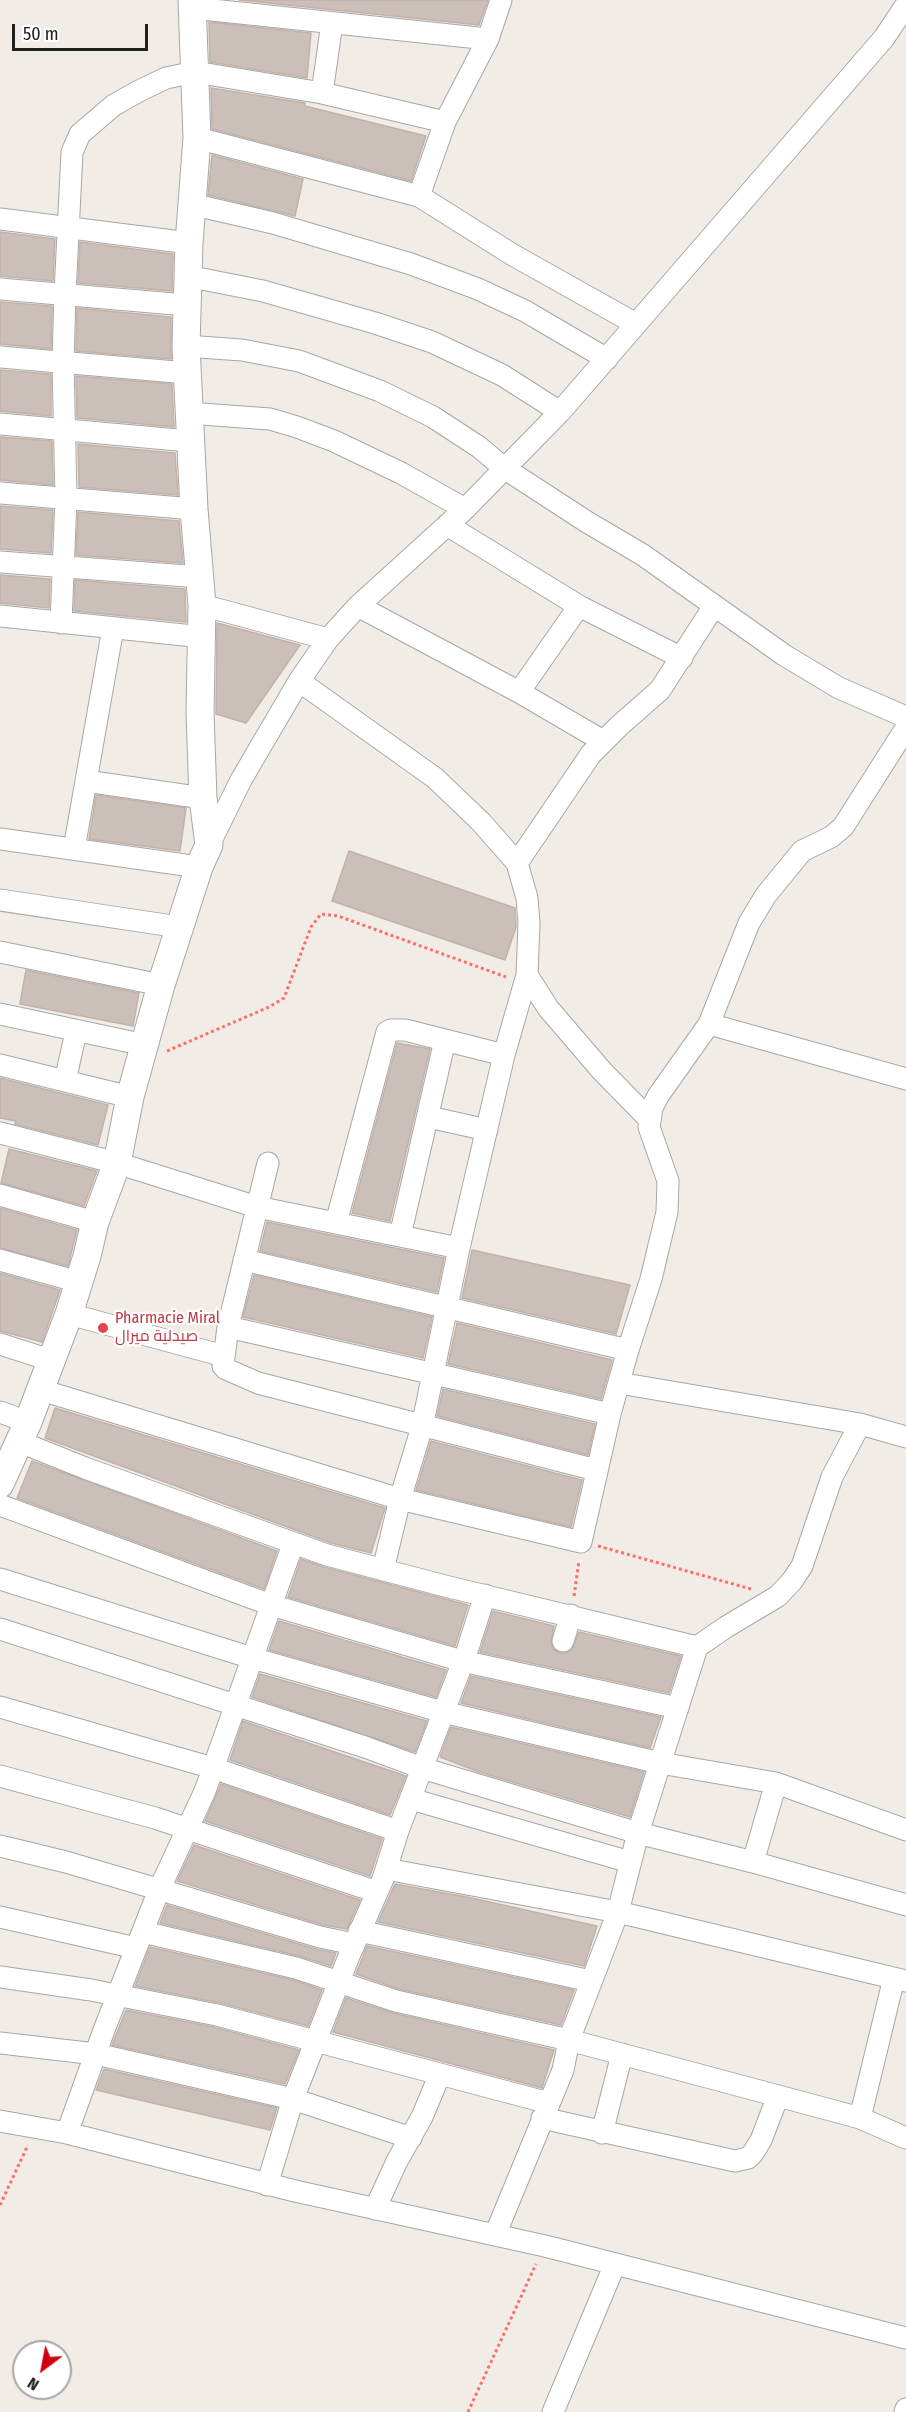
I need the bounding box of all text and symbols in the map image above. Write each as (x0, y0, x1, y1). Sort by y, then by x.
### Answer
scale bar (15, 12, 152, 50)
text: 50 m (23, 23, 59, 45)
place label: Pharmacie Miral صيدلية ميرال (115, 1309, 220, 1347)
marker: Pharmacie Miral صيدلية ميرال (96, 1321, 110, 1335)
north arrow (12, 2340, 72, 2400)
text: N (24, 2373, 42, 2395)

